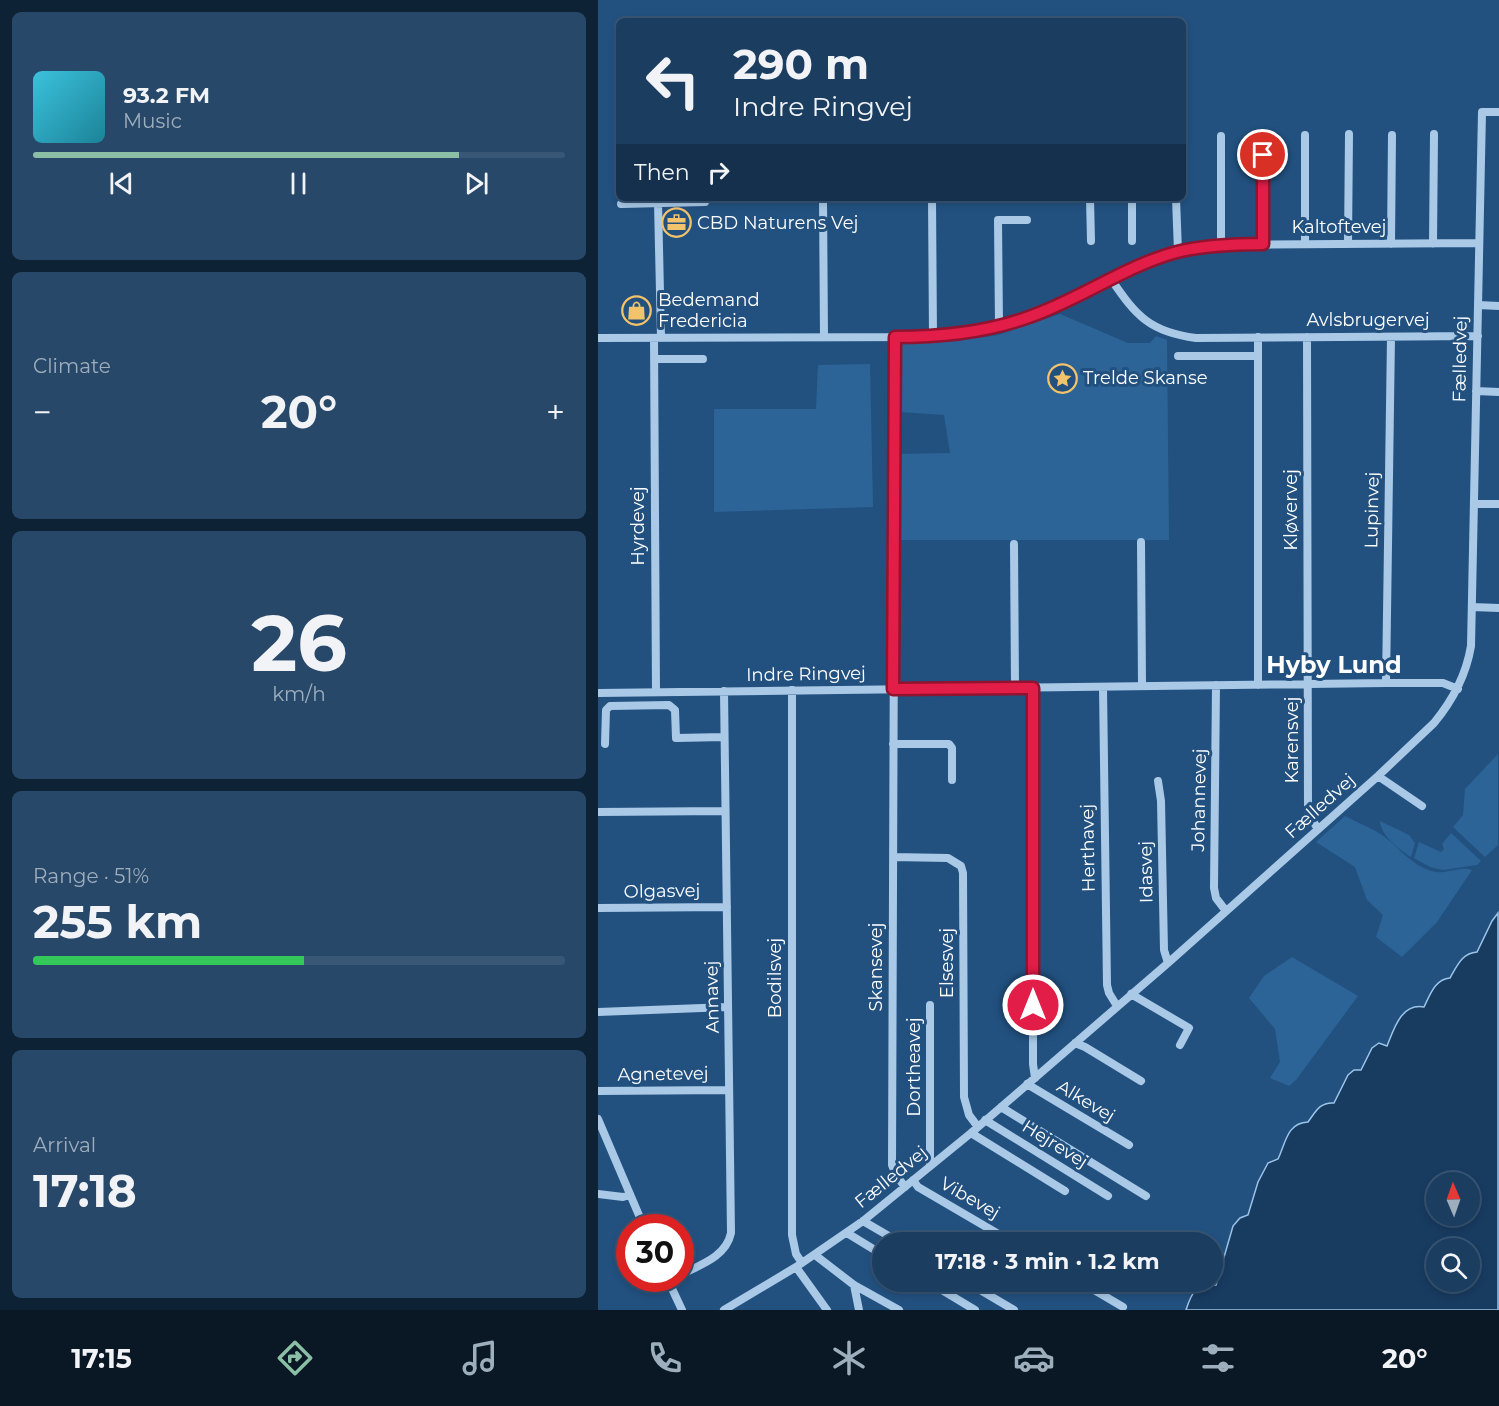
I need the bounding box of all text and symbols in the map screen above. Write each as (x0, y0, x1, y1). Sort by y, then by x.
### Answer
text: 290 m (733, 38, 869, 90)
icon: left (634, 42, 712, 120)
text: 93.2 FM (123, 82, 210, 109)
text: Indre Ringvej (733, 90, 913, 123)
text: Music (123, 109, 182, 133)
pin (1237, 129, 1288, 180)
icon: arrive (1246, 138, 1279, 171)
icon: right (702, 156, 735, 189)
text: Then (634, 159, 690, 186)
icon: previous (105, 167, 138, 200)
icon: pause (282, 167, 315, 200)
icon: next (460, 167, 493, 200)
office icon: CBD Naturens Vej (660, 207, 692, 239)
place label: CBD Naturens Vej (697, 212, 858, 234)
street label: Kaltoftevej (1291, 216, 1387, 238)
place label: Bedemand Fredericia (658, 289, 760, 332)
shop icon: Bedemand Fredericia (621, 294, 653, 326)
street label: Avlsbrugervej (1306, 309, 1430, 331)
street label: Fælledvej (1448, 315, 1472, 403)
text: Climate (33, 354, 111, 378)
place icon: Trelde Skanse (1046, 362, 1078, 394)
place label: Trelde Skanse (1083, 367, 1208, 389)
text: 20° (261, 384, 337, 439)
text: − (33, 392, 52, 432)
text: + (546, 392, 565, 432)
street label: Kløvervej (1280, 469, 1302, 551)
street label: Lupinvej (1360, 471, 1384, 549)
street label: Hyrdevej (627, 486, 649, 566)
text: 26 (251, 595, 347, 691)
district label: Hyby Lund (1266, 650, 1402, 679)
street label: Indre Ringvej (746, 662, 866, 686)
text: km/h (272, 682, 326, 706)
street label: Karensvej (1281, 697, 1303, 783)
street label: Johannevej (1187, 748, 1211, 853)
street label: Fælledvej (1280, 769, 1360, 843)
street label: Herthavej (1076, 804, 1100, 892)
street label: Idasvej (1134, 841, 1158, 903)
text: Range · 51% (33, 864, 149, 888)
street label: Olgasvej (623, 879, 701, 903)
text: 255 km (33, 894, 202, 949)
street label: Skansevej (865, 922, 887, 1012)
street label: Elsesvej (936, 928, 958, 998)
street label: Bodilsvej (764, 938, 786, 1018)
street label: Annavej (700, 960, 724, 1034)
position arrow (1001, 973, 1065, 1037)
street label: Dortheavej (903, 1017, 925, 1117)
street label: Agnetevej (617, 1062, 709, 1086)
street label: Alkevej (1053, 1075, 1119, 1127)
street label: Hejrevej (1018, 1115, 1092, 1173)
text: Arrival (33, 1133, 96, 1157)
street label: Fælledvej (850, 1141, 932, 1213)
text: 17:18 (33, 1163, 137, 1218)
street label: Vibevej (936, 1172, 1004, 1224)
north arrow (1426, 1172, 1480, 1226)
map controls (1426, 1172, 1480, 1292)
speed limit sign: 30 (616, 1214, 694, 1292)
button: search (1426, 1238, 1480, 1292)
text: 17:18 · 3 min · 1.2 km (935, 1248, 1160, 1275)
icon: directions (274, 1337, 316, 1379)
icon: music (459, 1337, 501, 1379)
icon: phone (644, 1337, 686, 1379)
icon: climate (828, 1337, 870, 1379)
icon: car (1013, 1337, 1055, 1379)
icon: filters (1197, 1337, 1239, 1379)
text: 17:15 (71, 1342, 132, 1375)
text: 20° (1382, 1342, 1428, 1375)

